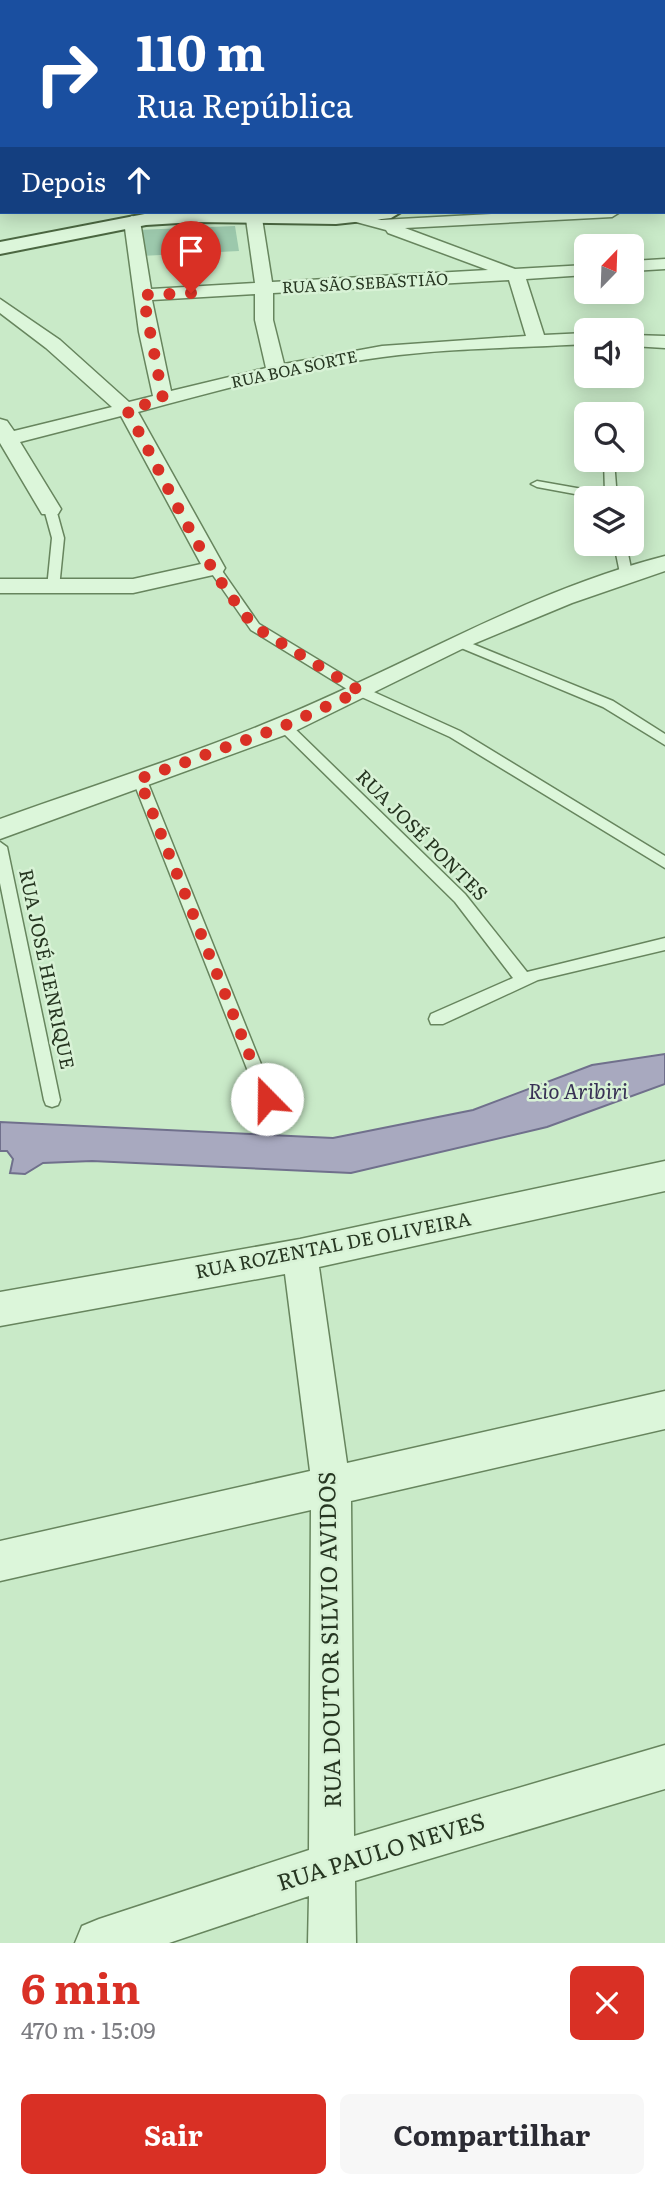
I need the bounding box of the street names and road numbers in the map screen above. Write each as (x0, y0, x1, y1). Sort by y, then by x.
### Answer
street label: RUA SÃO SEBASTIÃO (281, 266, 449, 298)
street label: RUA BOA SORTE (229, 343, 359, 393)
street label: RUA JOSÉ PONTES (351, 762, 495, 906)
street label: RUA JOSÉ HENRIQUE (13, 866, 83, 1071)
street label: RUA ROZENTAL DE OLIVEIRA (192, 1204, 473, 1285)
street label: RUA DOUTOR SILVIO AVIDOS (308, 1472, 348, 1809)
street label: RUA PAULO NEVES (272, 1802, 488, 1898)

